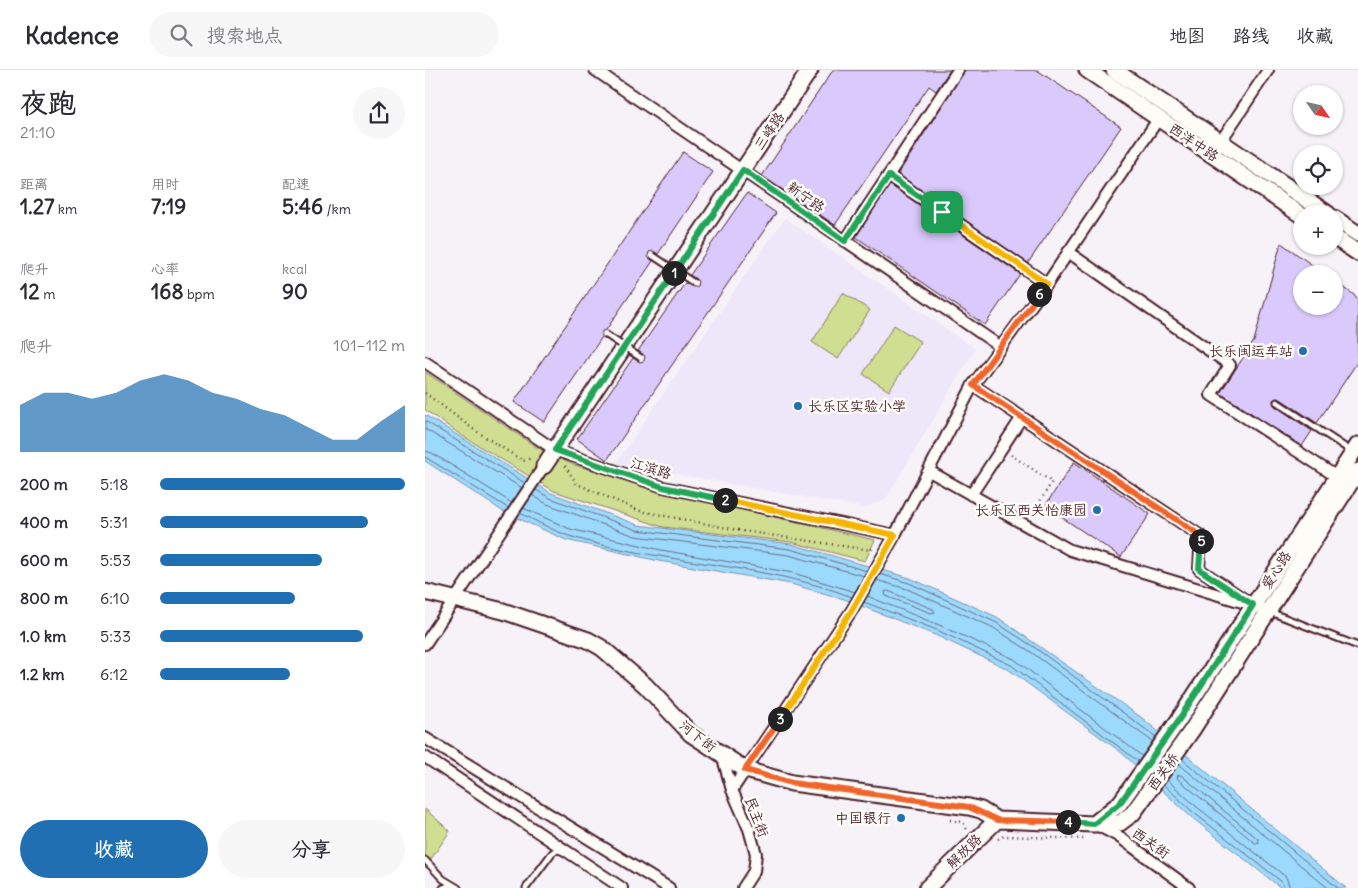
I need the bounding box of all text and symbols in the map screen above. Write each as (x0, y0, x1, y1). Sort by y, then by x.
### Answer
search box (149, 12, 499, 57)
text: Kadence (25, 20, 119, 50)
icon: search (167, 21, 195, 49)
text: 搜索地点 (207, 23, 283, 47)
text: 地图 (1169, 24, 1205, 47)
text: 路线 (1233, 24, 1269, 47)
text: 收藏 (1297, 24, 1333, 47)
text: 夜跑 (20, 85, 76, 121)
north arrow (1293, 85, 1343, 135)
map controls (1293, 85, 1343, 315)
button: share (353, 87, 405, 139)
street label: 三峰路 (750, 109, 788, 153)
street label: 西洋中路 (1166, 119, 1222, 165)
text: 21:10 (20, 122, 56, 142)
button: locate (1293, 145, 1343, 195)
text: 距离 (20, 175, 48, 193)
text: 用时 (151, 175, 179, 193)
text: 配速 (282, 175, 310, 193)
street label: 新宁路 (784, 178, 828, 216)
pin (921, 191, 963, 233)
text: 1.27 (20, 193, 54, 220)
text: 7:19 (151, 193, 186, 220)
text: 5:46 (282, 193, 323, 220)
icon: arrive (928, 198, 956, 226)
text: km (54, 200, 77, 218)
text: /km (323, 200, 351, 218)
button: + (1293, 205, 1343, 255)
text: 爬升 (20, 260, 48, 278)
text: 心率 (151, 260, 179, 278)
text: kcal (282, 260, 307, 278)
pin: 1 (661, 260, 687, 286)
text: 1 (672, 264, 677, 282)
button: − (1293, 265, 1343, 315)
text: 12 (20, 278, 40, 305)
text: 168 (151, 278, 184, 305)
text: 90 (282, 278, 308, 305)
pin: 6 (1027, 282, 1051, 306)
text: m (40, 285, 55, 303)
text: bpm (184, 285, 215, 303)
text: 6 (1035, 285, 1044, 303)
text: 101–112 m (333, 335, 405, 355)
text: 爬升 (20, 336, 52, 356)
place label: 长乐闽运车站 (1209, 342, 1293, 360)
marker: 长乐闽运车站 (1297, 345, 1309, 357)
place label: 长乐区实验小学 (808, 397, 906, 415)
marker: 长乐区实验小学 (792, 400, 804, 412)
street label: 江滨路 (628, 453, 674, 483)
text: 200 m (20, 474, 68, 494)
text: 5:18 (100, 474, 128, 494)
pin: 2 (713, 488, 737, 512)
text: 2 (722, 491, 729, 509)
place label: 长乐区西关怡康园 (975, 501, 1087, 519)
marker: 长乐区西关怡康园 (1091, 504, 1103, 516)
text: 400 m (20, 512, 68, 532)
text: 5:31 (100, 512, 128, 532)
pin: 5 (1189, 528, 1213, 554)
text: 5 (1197, 532, 1206, 550)
street label: 爱心路 (1257, 547, 1295, 593)
text: 600 m (20, 550, 68, 570)
text: 5:53 (100, 550, 131, 570)
text: 800 m (20, 588, 68, 608)
text: 6:10 (100, 588, 130, 608)
text: 1.0 km (20, 626, 66, 646)
text: 5:33 (100, 626, 131, 646)
text: 1.2 km (20, 664, 64, 684)
text: 6:12 (100, 664, 128, 684)
pin: 3 (767, 706, 793, 732)
text: 3 (777, 710, 784, 728)
street label: 河下街 (676, 716, 720, 756)
street label: 西关桥 (1143, 750, 1183, 794)
street label: 民主街 (741, 794, 773, 840)
place label: 中国银行 (835, 809, 891, 827)
pin: 4 (1055, 810, 1081, 834)
marker: 中国银行 (895, 812, 907, 824)
text: 4 (1064, 813, 1073, 831)
button: 收藏 (20, 820, 208, 878)
button: 分享 (218, 820, 405, 878)
street label: 西关街 (1129, 824, 1173, 862)
street label: 解放路 (943, 830, 985, 872)

